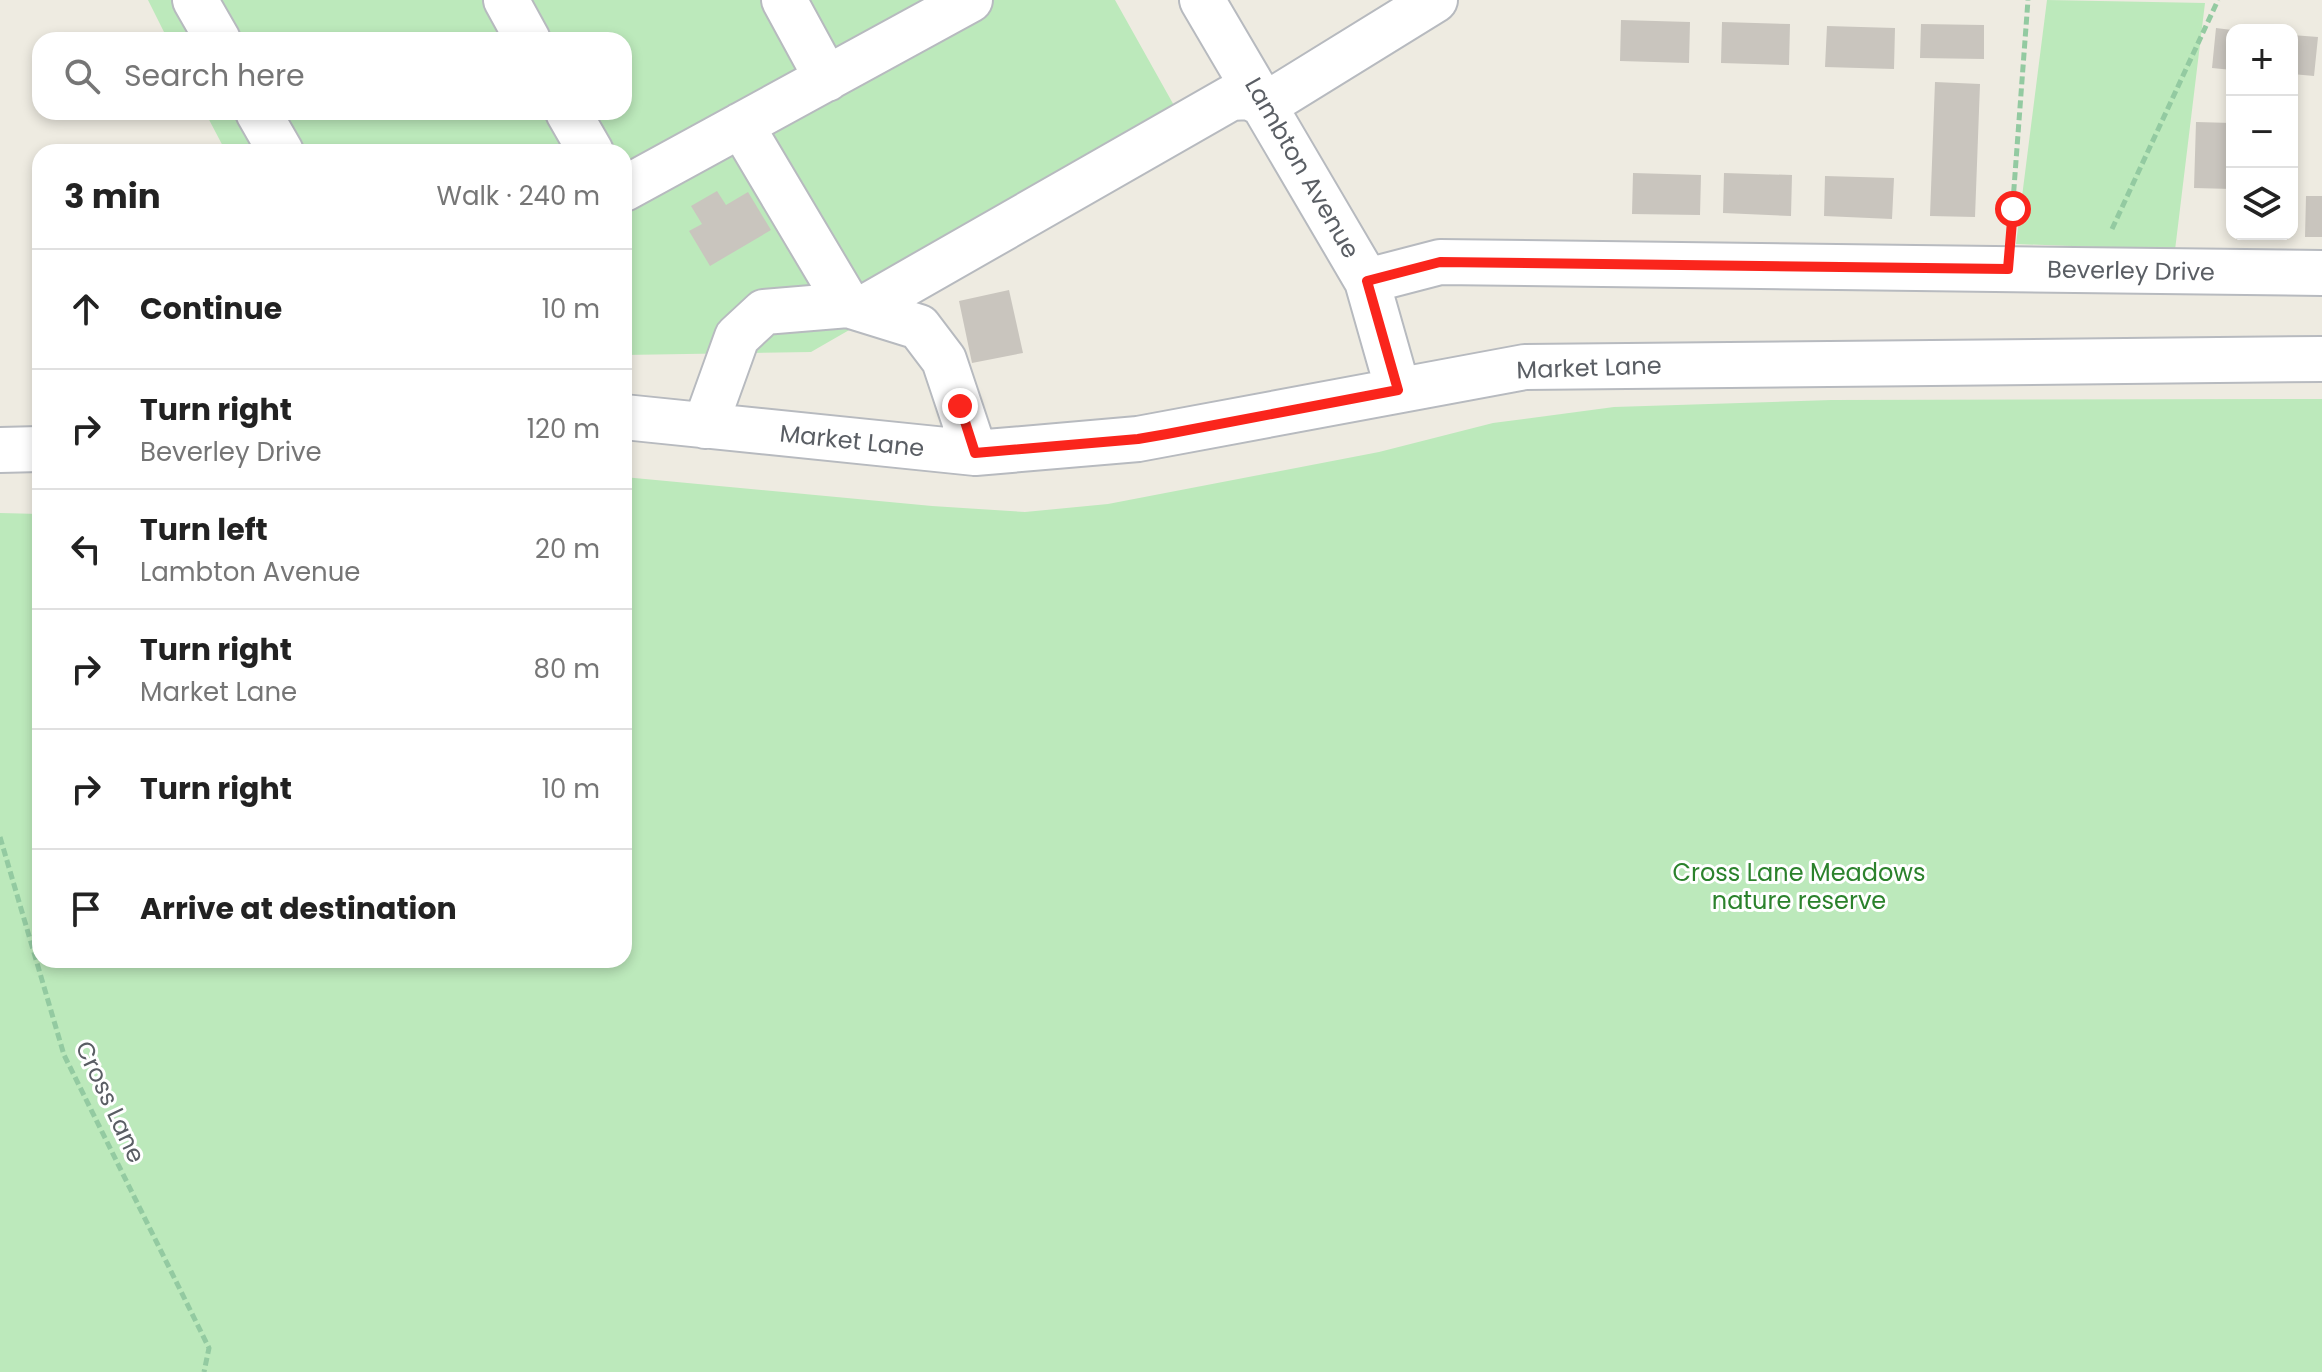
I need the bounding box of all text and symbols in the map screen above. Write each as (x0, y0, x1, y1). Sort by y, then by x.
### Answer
map controls (2226, 24, 2298, 240)
button: + (2226, 24, 2298, 96)
search box (32, 32, 632, 120)
icon: search (60, 54, 104, 98)
text: Search here (124, 54, 305, 97)
street label: Lambton Avenue (1237, 71, 1368, 264)
button: − (2226, 96, 2298, 168)
button: layers (2226, 168, 2298, 240)
text: 3 min (64, 172, 161, 220)
text: Walk · 240 m (437, 178, 600, 214)
route start (1995, 191, 2031, 227)
street label: Beverley Drive (2047, 253, 2215, 288)
icon: ahead (64, 287, 108, 331)
text: Continue (140, 287, 282, 330)
text: 10 m (542, 291, 600, 327)
street label: Market Lane (1516, 348, 1662, 387)
text: Turn right (140, 388, 292, 431)
route end (942, 388, 978, 424)
icon: right (64, 407, 108, 451)
text: 120 m (527, 411, 600, 447)
street label: Market Lane (778, 417, 926, 464)
text: Beverley Drive (140, 434, 322, 470)
text: Turn left (140, 508, 268, 551)
icon: left (64, 527, 108, 571)
text: 20 m (535, 531, 600, 567)
text: Lambton Avenue (140, 554, 360, 590)
text: Turn right (140, 628, 292, 671)
icon: right (64, 647, 108, 691)
text: 80 m (534, 651, 600, 687)
text: Market Lane (140, 674, 297, 710)
icon: right (64, 767, 108, 811)
text: Turn right (140, 767, 292, 810)
text: 10 m (542, 771, 600, 807)
park label: Cross Lane Meadows nature reserve (1672, 856, 1926, 917)
icon: arrive (64, 887, 108, 931)
text: Arrive at destination (140, 887, 457, 930)
street label: Cross Lane (68, 1035, 153, 1168)

